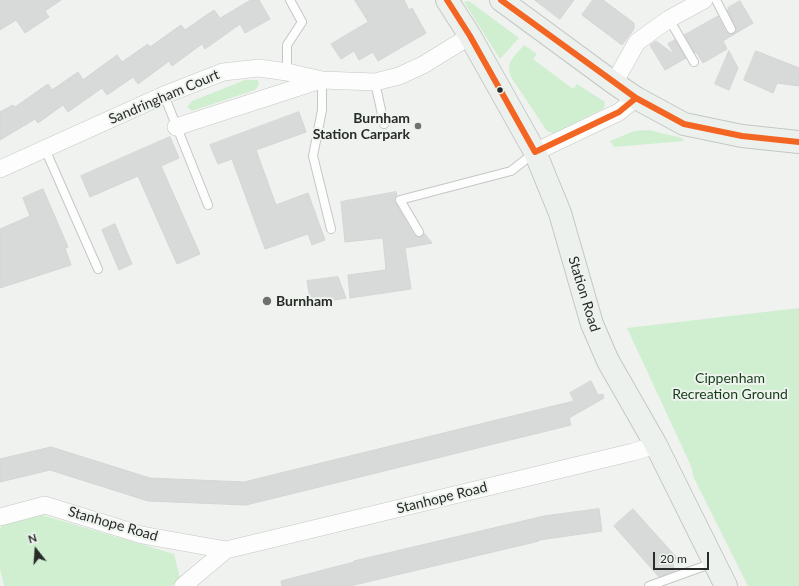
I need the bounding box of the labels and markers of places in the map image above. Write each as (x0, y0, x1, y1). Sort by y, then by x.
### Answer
unlabelled marker (495, 85, 505, 95)
place label: Burnham Station Carpark (313, 110, 410, 142)
marker: Burnham Station Carpark (413, 121, 423, 131)
place label: Burnham (276, 293, 333, 309)
marker: Burnham (261, 295, 273, 307)

